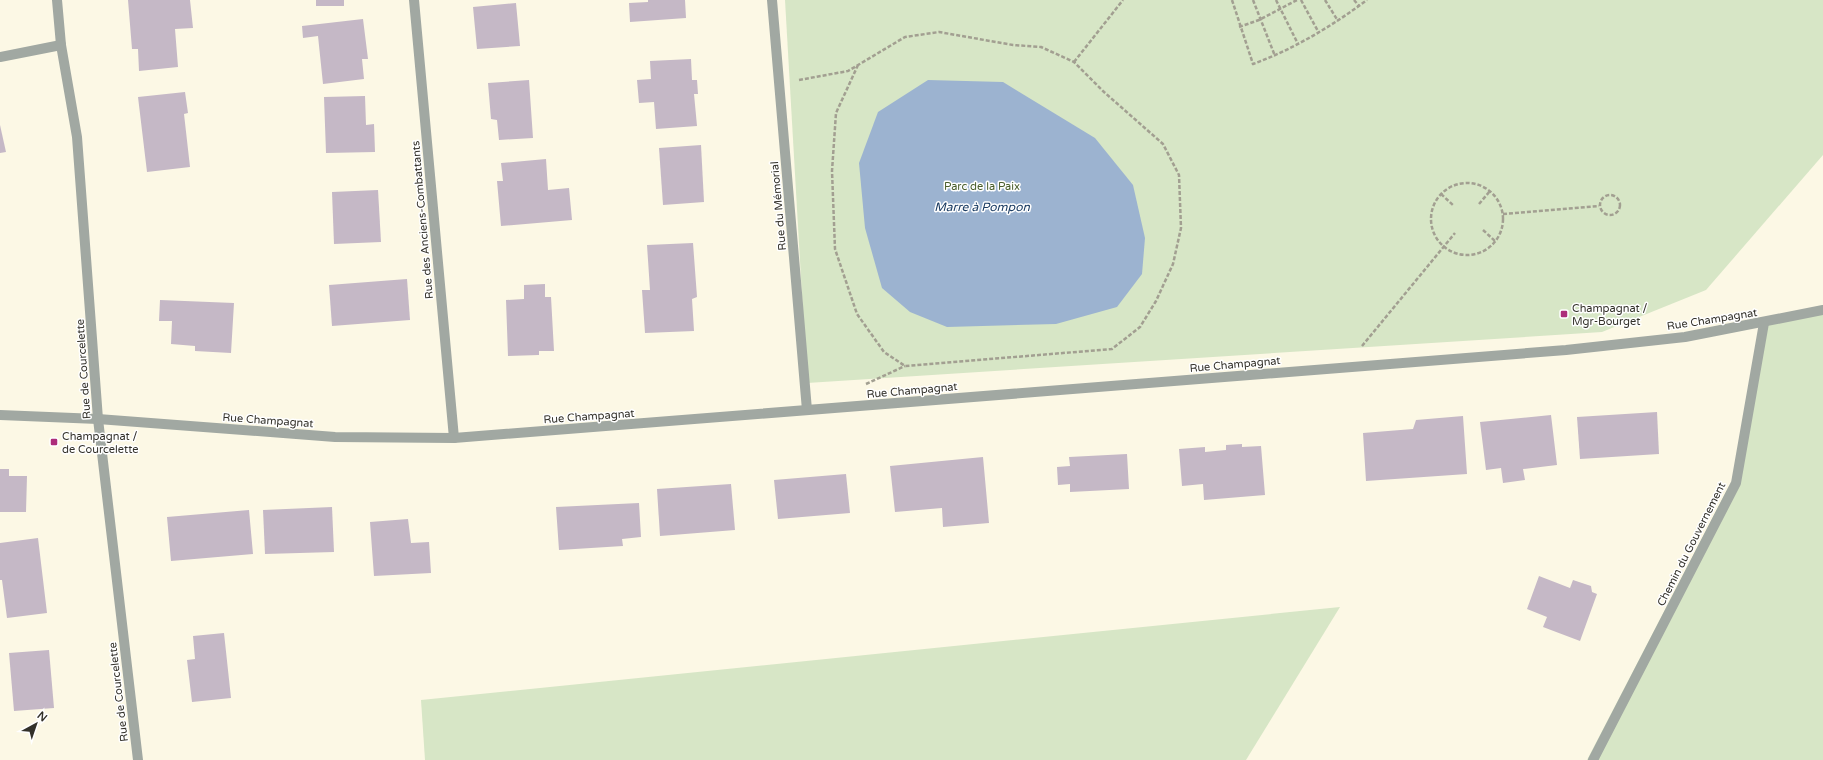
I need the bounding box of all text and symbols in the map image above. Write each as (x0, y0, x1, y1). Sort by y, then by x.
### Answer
street label: Rue des Anciens-Combattants (409, 140, 436, 300)
street label: Rue du Mémorial (768, 161, 789, 251)
park label: Parc de la Paix (944, 180, 1020, 193)
water label: Marre à Pompon (934, 200, 1030, 214)
place label: Champagnat / Mgr-Bourget (1572, 302, 1647, 328)
street label: Rue Champagnat (1666, 306, 1758, 333)
marker: Champagnat / Mgr-Bourget (1559, 309, 1569, 319)
street label: Rue de Courcelette (74, 319, 93, 419)
street label: Rue Champagnat (1189, 354, 1281, 375)
street label: Rue Champagnat (866, 380, 958, 401)
street label: Rue Champagnat (543, 407, 635, 426)
street label: Rue Champagnat (222, 411, 314, 430)
place label: Champagnat / de Courcelette (62, 430, 139, 456)
marker: Champagnat / de Courcelette (49, 437, 59, 447)
street label: Chemin du Gouvernement (1654, 480, 1728, 608)
street label: Rue de Courcelette (106, 641, 131, 742)
north arrow (16, 704, 56, 744)
text: N (35, 709, 50, 725)

